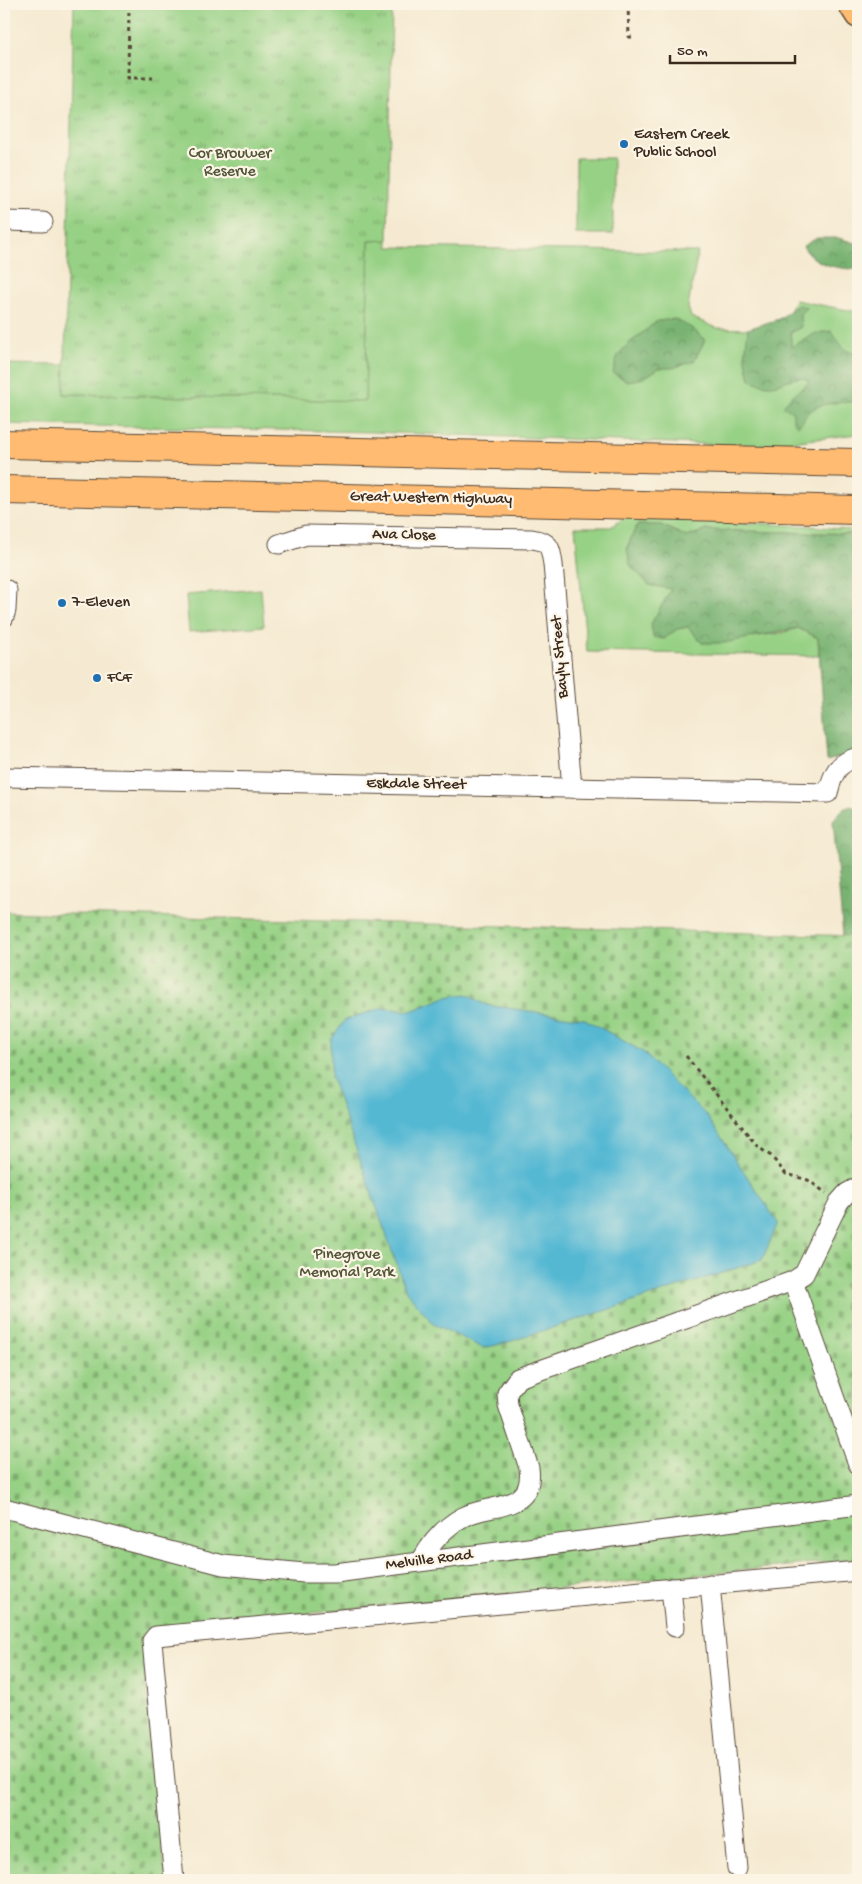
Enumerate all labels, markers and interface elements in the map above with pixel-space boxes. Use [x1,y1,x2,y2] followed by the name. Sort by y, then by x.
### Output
[670,32,794,64] scale bar
[677,43,708,61] text: 50 m
[633,126,730,163] place label: Eastern Creek Public School
[618,138,630,150] marker: Eastern Creek Public School
[189,145,273,182] park label: Cor Brouwer Reserve
[350,488,512,510] street label: Great Western Highway
[372,526,437,546] street label: Ava Close
[71,594,130,613] place label: 7-Eleven
[56,597,68,609] marker: 7-Eleven
[548,613,574,700] street label: Bayly Street
[106,669,133,688] place label: FCF
[91,672,103,684] marker: FCF
[366,775,467,795] street label: Eskdale Street
[300,1246,396,1283] park label: Pinegrove Memorial Park
[384,1546,475,1576] street label: Melville Road

